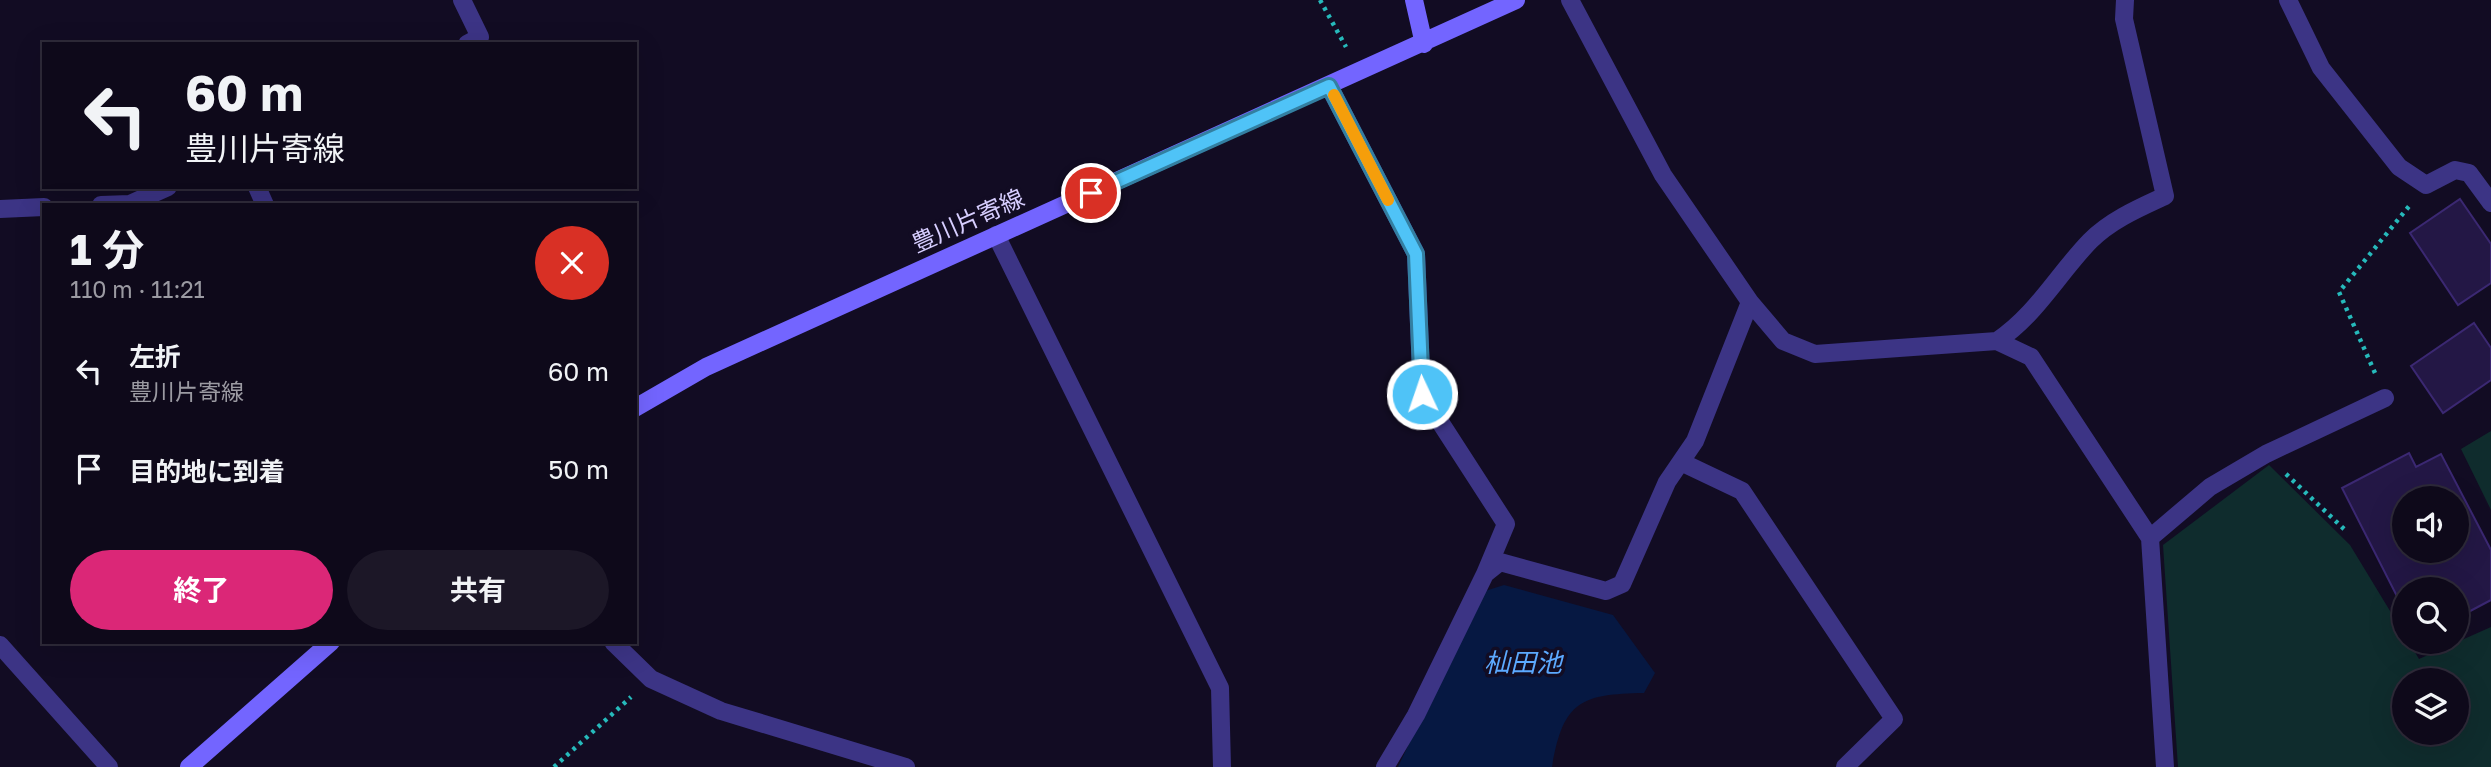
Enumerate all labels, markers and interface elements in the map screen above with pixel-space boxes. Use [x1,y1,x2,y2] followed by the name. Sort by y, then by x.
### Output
[185,63,303,122] text: 60 m
[70,70,161,161] icon: left
[185,129,345,167] text: 豊川片寄線
[1061,163,1121,223] pin
[1072,174,1110,212] icon: arrive
[907,182,1028,257] street label: 豊川片寄線
[70,224,144,274] text: 1 分
[535,226,609,300] button: close
[70,275,205,303] text: 110 m · 11:21
[129,341,181,372] text: 左折
[70,352,108,390] icon: left
[548,356,609,387] text: 60 m
[1385,357,1459,431] position arrow
[129,377,244,405] text: 豊川片寄線
[70,450,108,488] icon: arrive
[548,454,609,485] text: 50 m
[129,456,285,487] text: 目的地に到着
[2392,486,2469,745] map controls
[2392,486,2469,563] button: sound
[70,550,333,630] button: 終了
[347,550,609,630] button: 共有
[2392,577,2469,654] button: search
[1484,647,1565,678] water label: 杣田池
[2392,668,2469,745] button: layers

